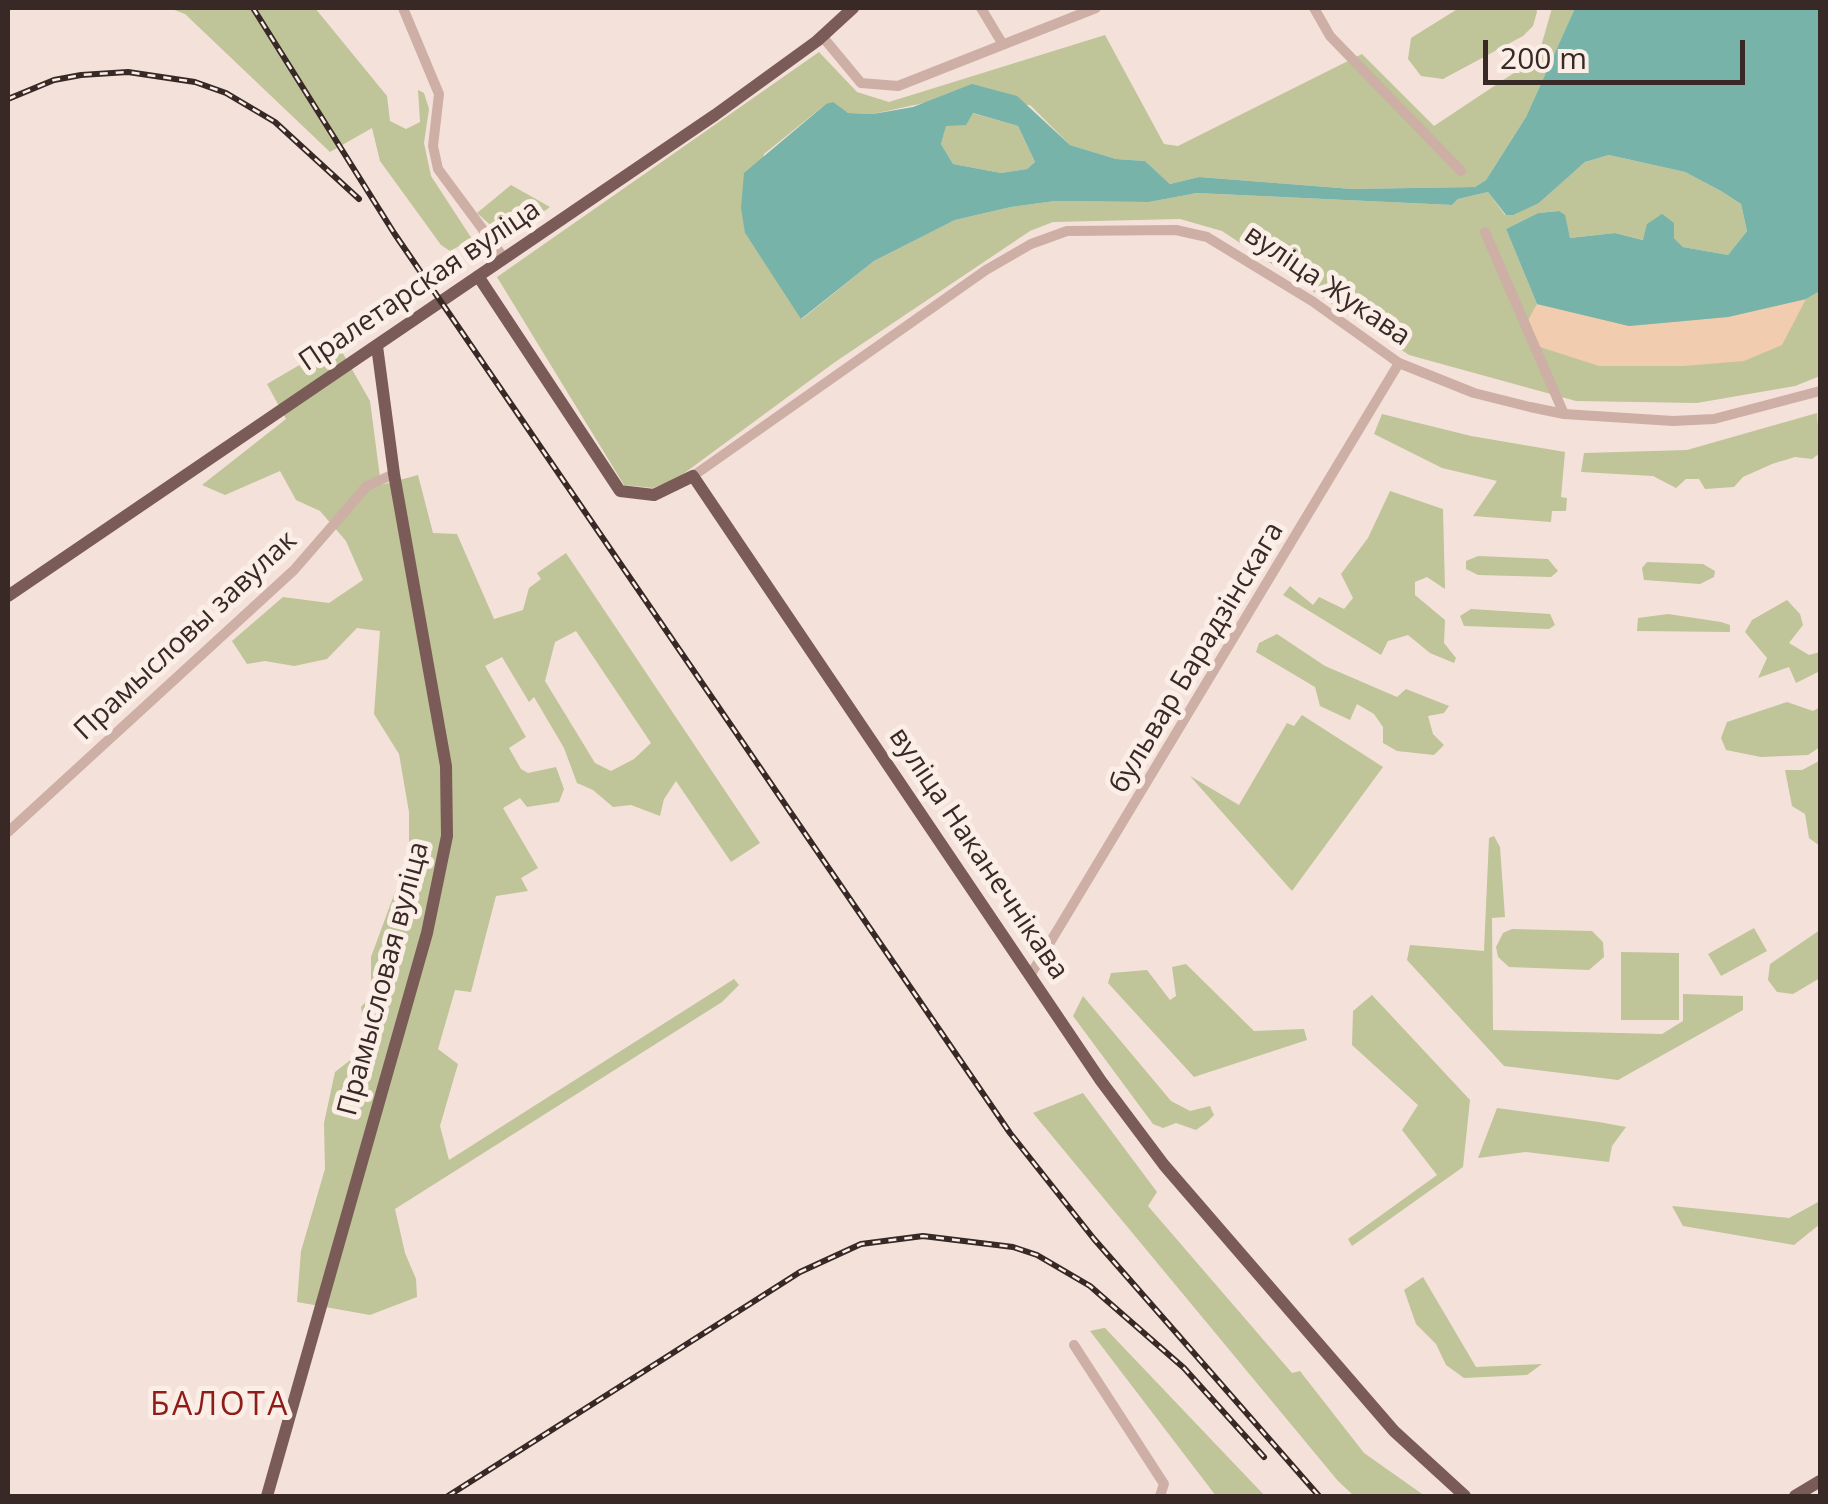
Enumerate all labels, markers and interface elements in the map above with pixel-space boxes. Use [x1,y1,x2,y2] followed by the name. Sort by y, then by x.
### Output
[1488,20,1750,82] scale bar
[1500,37,1587,78] text: 200 m
[293,193,547,379] street label: Пралетарская вуліца
[1238,218,1416,354] street label: вуліца Жукава
[1103,516,1291,800] street label: бульвар Барадзінскага
[68,524,304,748] street label: Прамысловы завулак
[881,722,1075,986] street label: вуліца Наканечнікава
[331,838,437,1120] street label: Прамысловая вуліца
[150,1387,290,1425] district label: БАЛОТА

